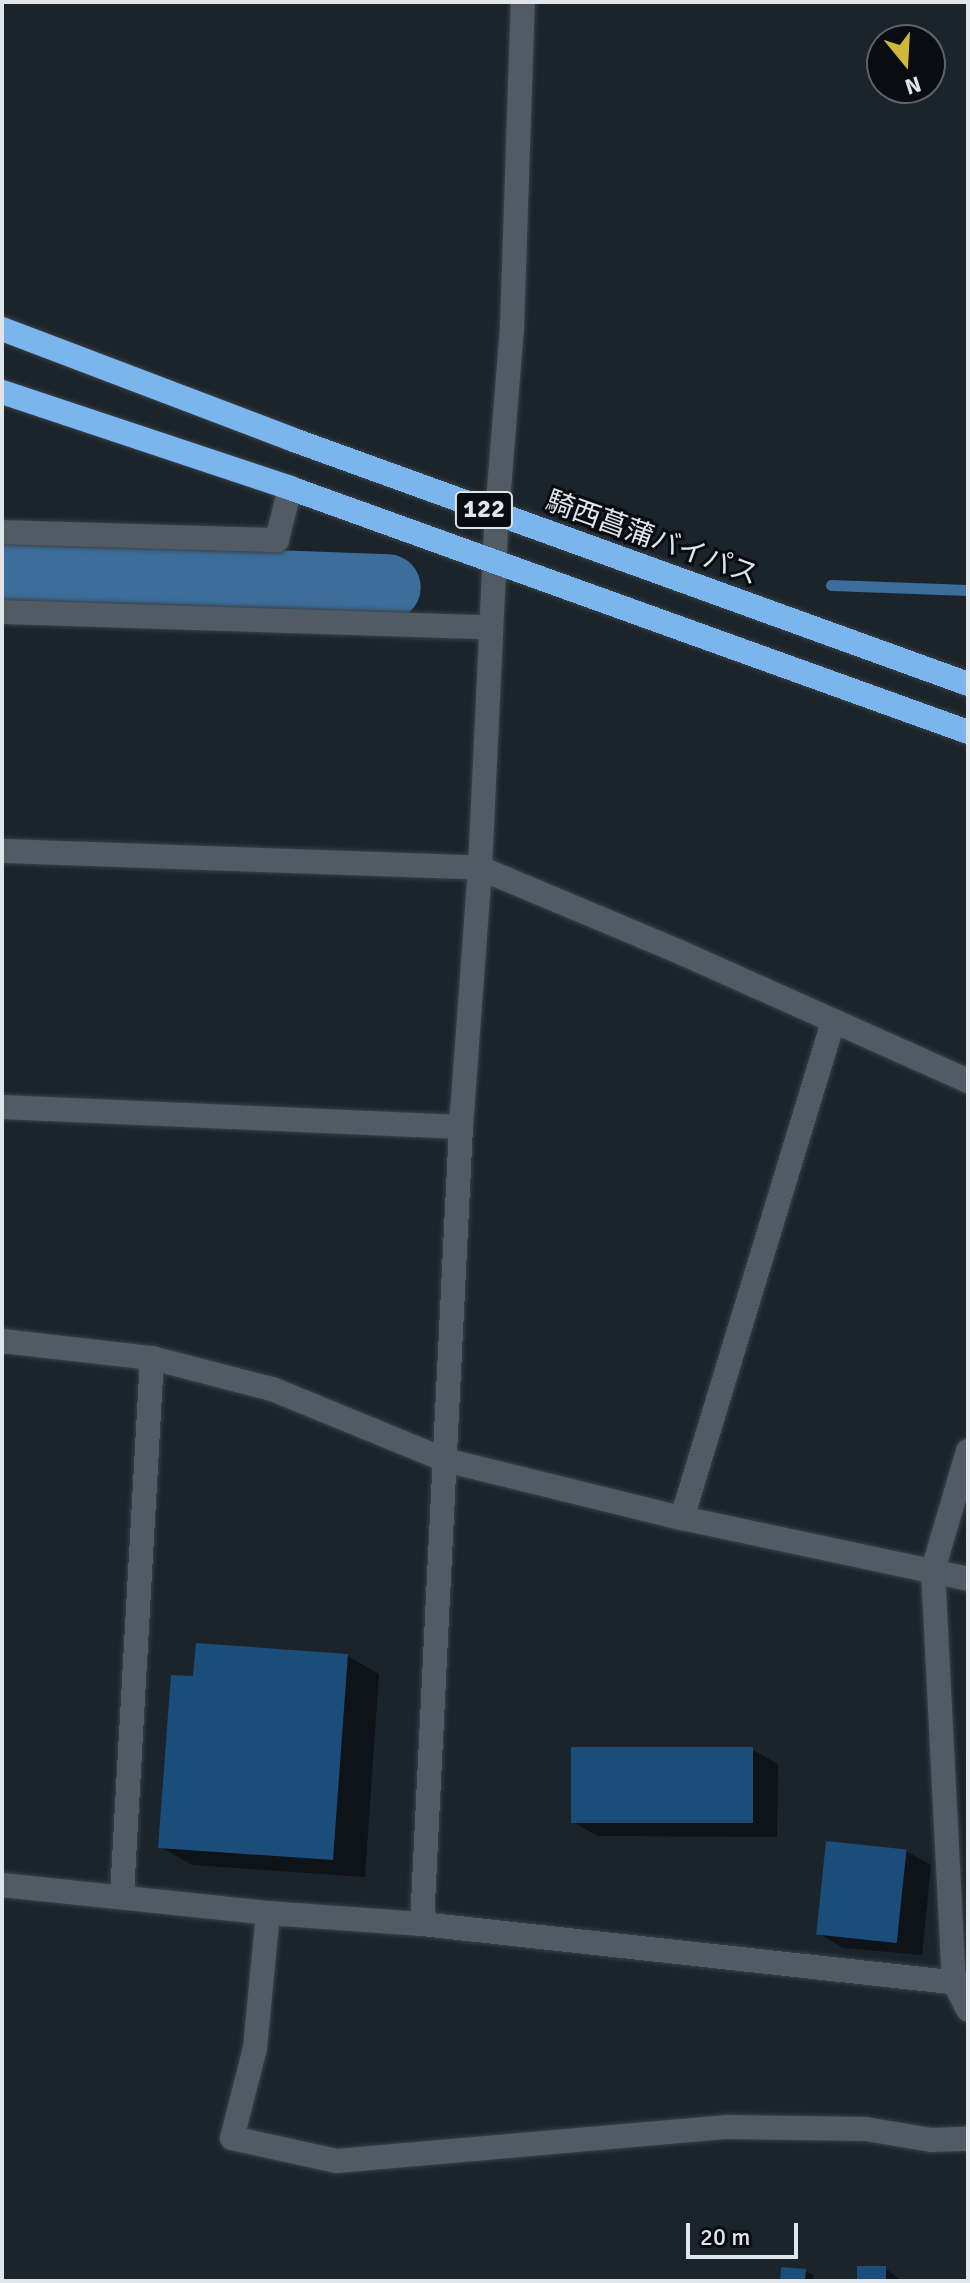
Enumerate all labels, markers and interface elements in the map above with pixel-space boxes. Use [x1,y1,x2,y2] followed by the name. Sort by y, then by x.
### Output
[866,24,946,104] north arrow
[901,70,924,101] text: N
[541,484,763,592] street label: 騎西菖蒲バイパス
[454,488,514,532] road number: 122
[690,2207,802,2257] scale bar
[700,2222,750,2252] text: 20 m

